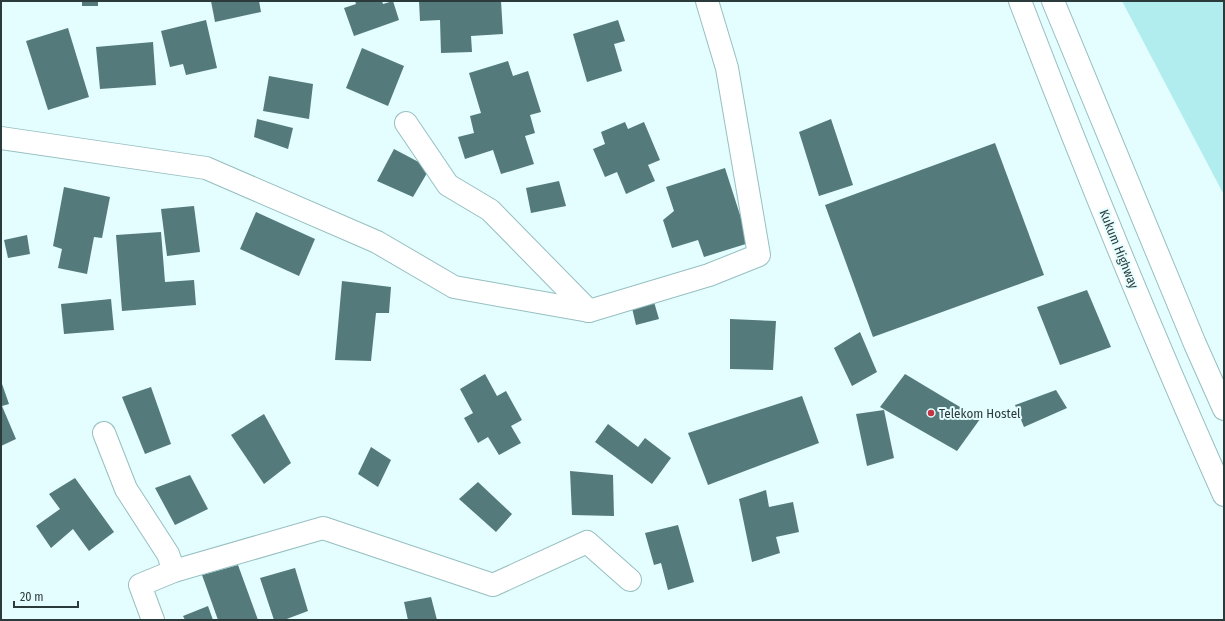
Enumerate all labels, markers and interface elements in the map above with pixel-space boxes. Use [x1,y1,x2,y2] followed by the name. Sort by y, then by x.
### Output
[1096,207,1142,291] street label: Kukum Highway
[939,406,1021,421] place label: Telekom Hostel
[926,408,936,418] marker: Telekom Hostel
[14,583,78,609] scale bar
[20,590,44,604] text: 20 m

